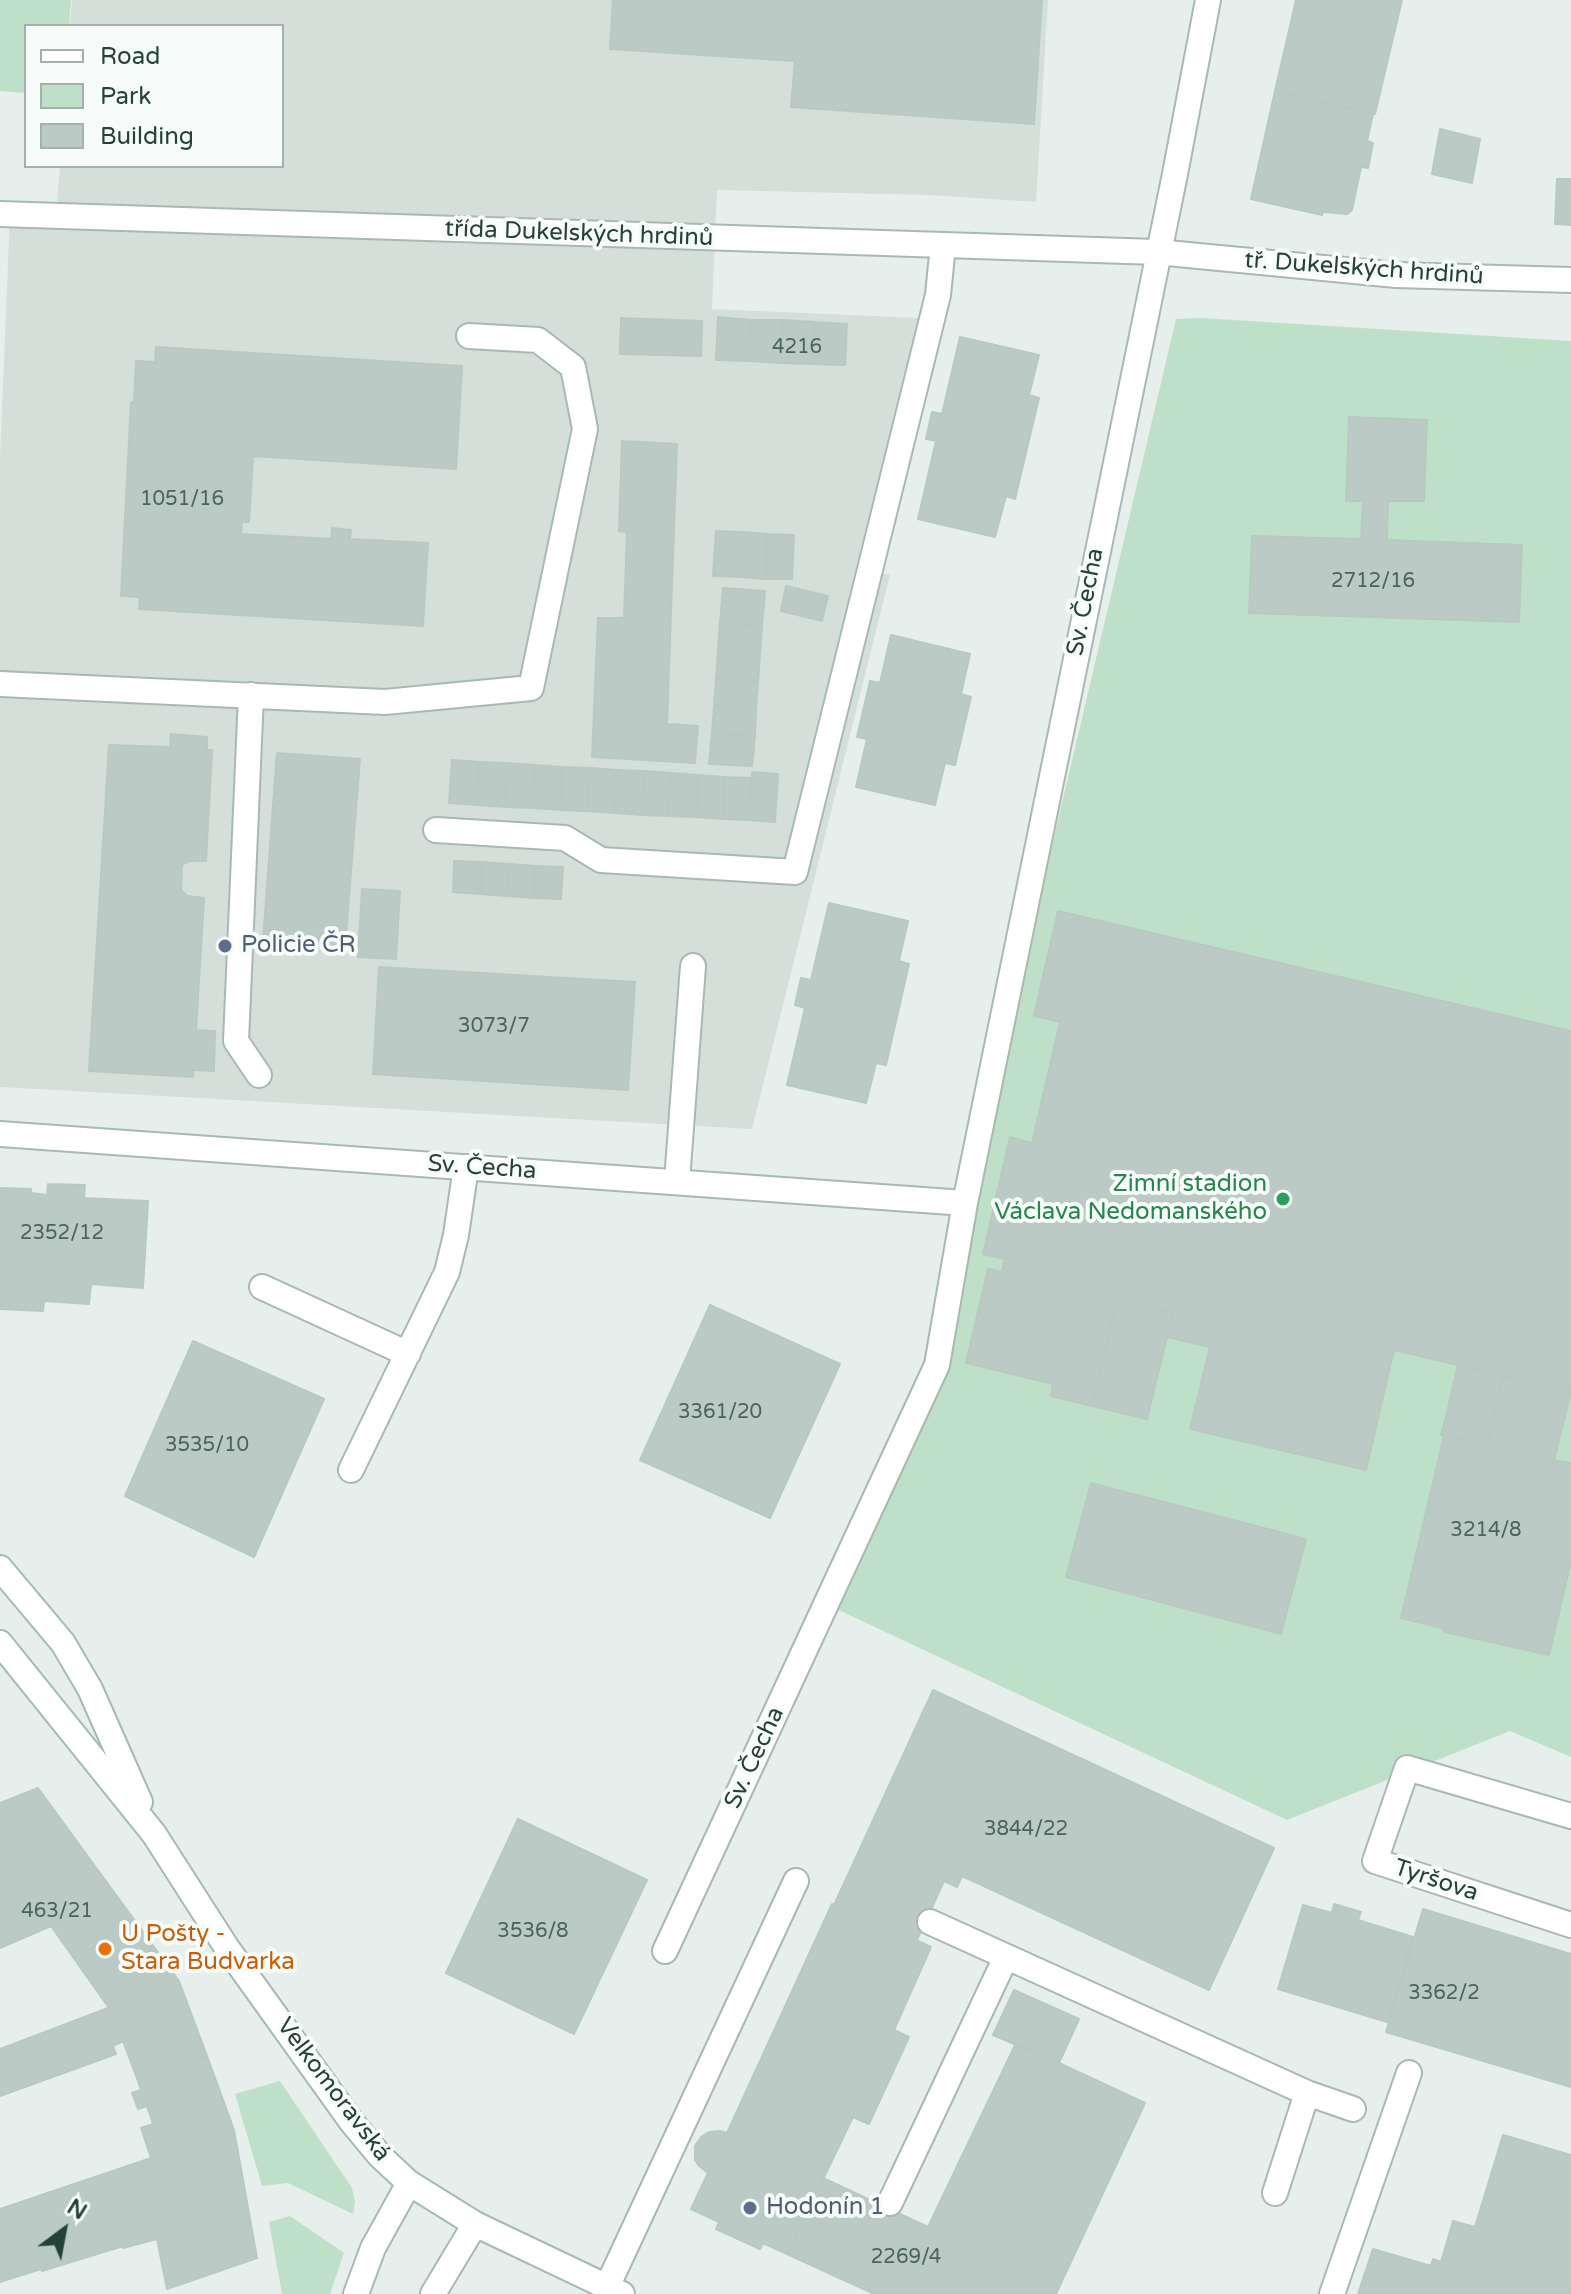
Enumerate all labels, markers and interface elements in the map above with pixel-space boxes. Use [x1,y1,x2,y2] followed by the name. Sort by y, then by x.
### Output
[24,24,284,168] legend
[100,42,160,71] text: Road
[100,82,151,111] text: Park
[100,122,194,151] text: Building
[444,215,714,253] street label: třída Dukelských hrdinů
[1243,246,1485,292] street label: tř. Dukelských hrdinů
[772,336,822,360] house number: 4216
[140,488,224,512] house number: 1051/16
[1061,546,1111,658] street label: Sv. Čecha
[1331,570,1415,594] house number: 2712/16
[241,932,356,960] place label: Policie ČR
[216,937,234,955] marker: Policie ČR
[458,1015,530,1039] house number: 3073/7
[427,1150,537,1186] street label: Sv. Čecha
[994,1171,1267,1227] place label: Zimní stadion Václava Nedomanského
[1274,1190,1292,1208] marker: Zimní stadion Václava Nedomanského
[20,1222,104,1246] house number: 2352/12
[678,1401,762,1425] house number: 3361/20
[165,1434,249,1458] house number: 3535/10
[1450,1519,1522,1543] house number: 3214/8
[719,1703,791,1813] street label: Sv. Čecha
[984,1818,1068,1842] house number: 3844/22
[1390,1854,1482,1908] street label: Tyršova
[21,1900,93,1924] house number: 463/21
[497,1920,569,1944] house number: 3536/8
[121,1921,295,1977] place label: U Pošty - Stara Budvarka
[96,1940,114,1958] marker: U Pošty - Stara Budvarka
[1408,1982,1480,2006] house number: 3362/2
[270,2013,396,2167] street label: Velkomoravská
[24,2190,104,2270] north arrow
[62,2194,91,2225] text: N
[766,2194,885,2222] place label: Hodonín 1
[741,2199,759,2217] marker: Hodonín 1
[871,2246,941,2270] house number: 2269/4

